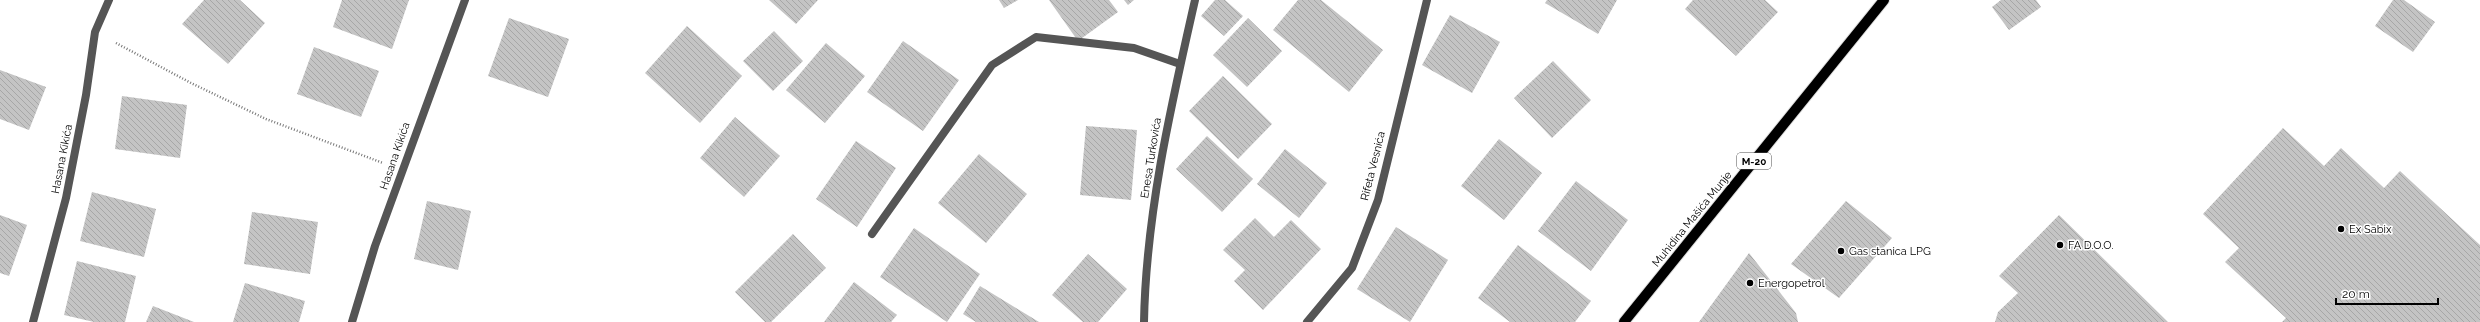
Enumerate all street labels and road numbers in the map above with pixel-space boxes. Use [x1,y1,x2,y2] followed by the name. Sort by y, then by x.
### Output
[1138,117,1164,199] street label: Enesa Turkovića
[377,121,413,191] street label: Hasana Kikića
[49,123,75,195] street label: Hasana Kikića
[1358,130,1388,202] street label: Rifeta Vesnića
[1737,153,1771,169] road number: M-20
[1649,168,1735,269] street label: Muhidina Mašića Munje

